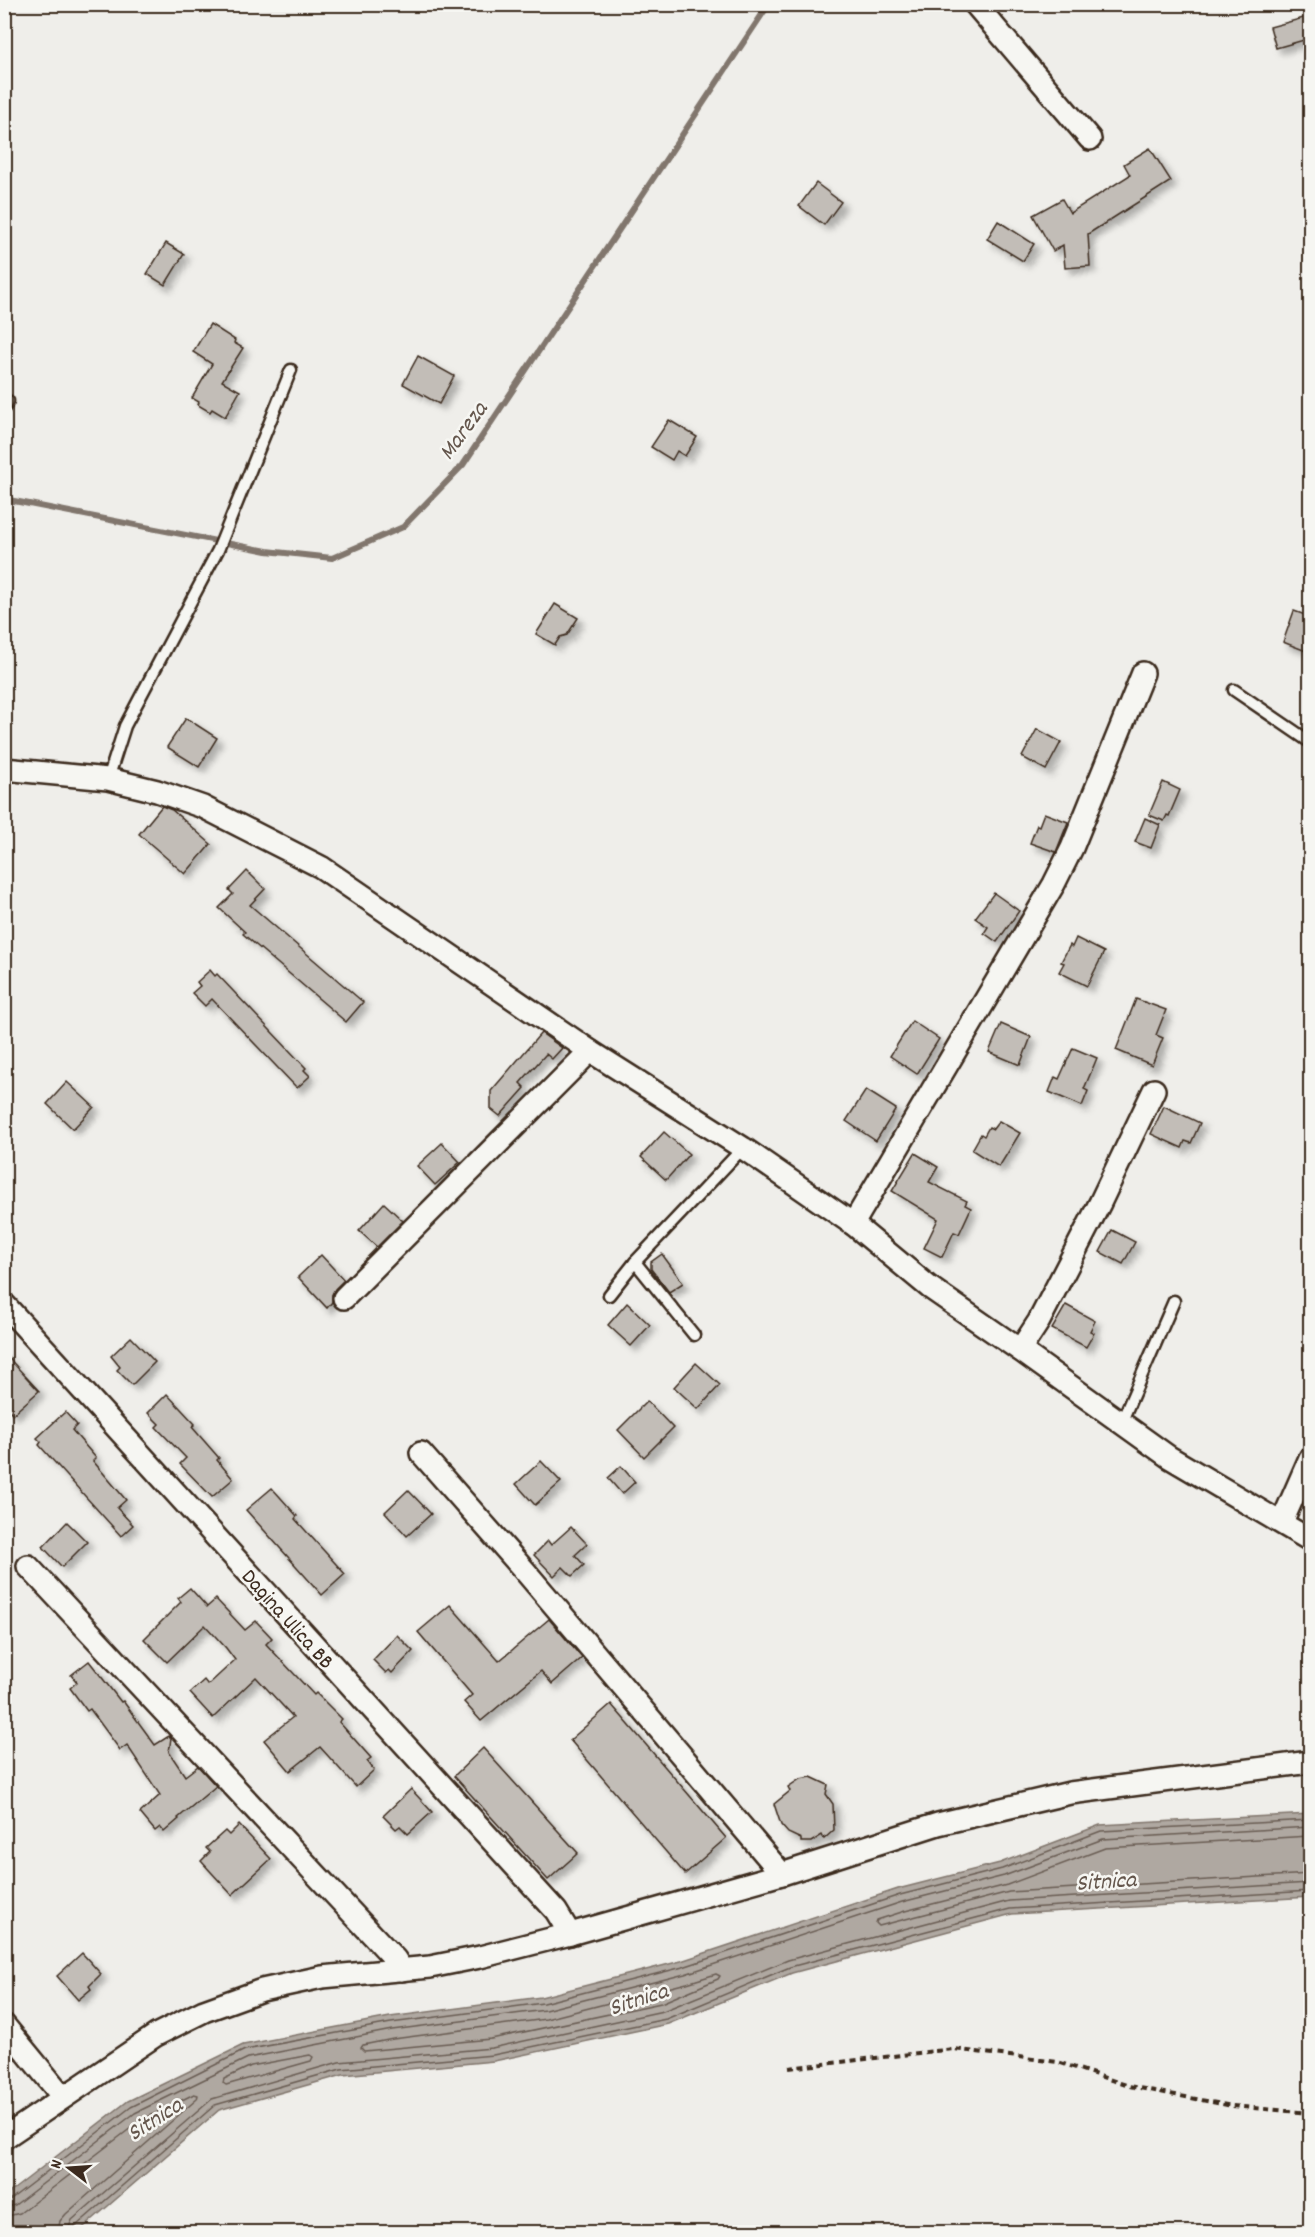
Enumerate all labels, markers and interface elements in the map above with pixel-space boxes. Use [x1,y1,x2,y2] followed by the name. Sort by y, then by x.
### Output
[432,394,498,468] water label: Mareza
[233,1563,340,1677] street label: Dagina Ulica BB
[1075,1864,1139,1902] water label: Sitnica
[605,1975,674,2026] water label: Sitnica
[121,2089,192,2151] water label: Sitnica
[39,2138,99,2198] north arrow
[45,2157,69,2171] text: N

